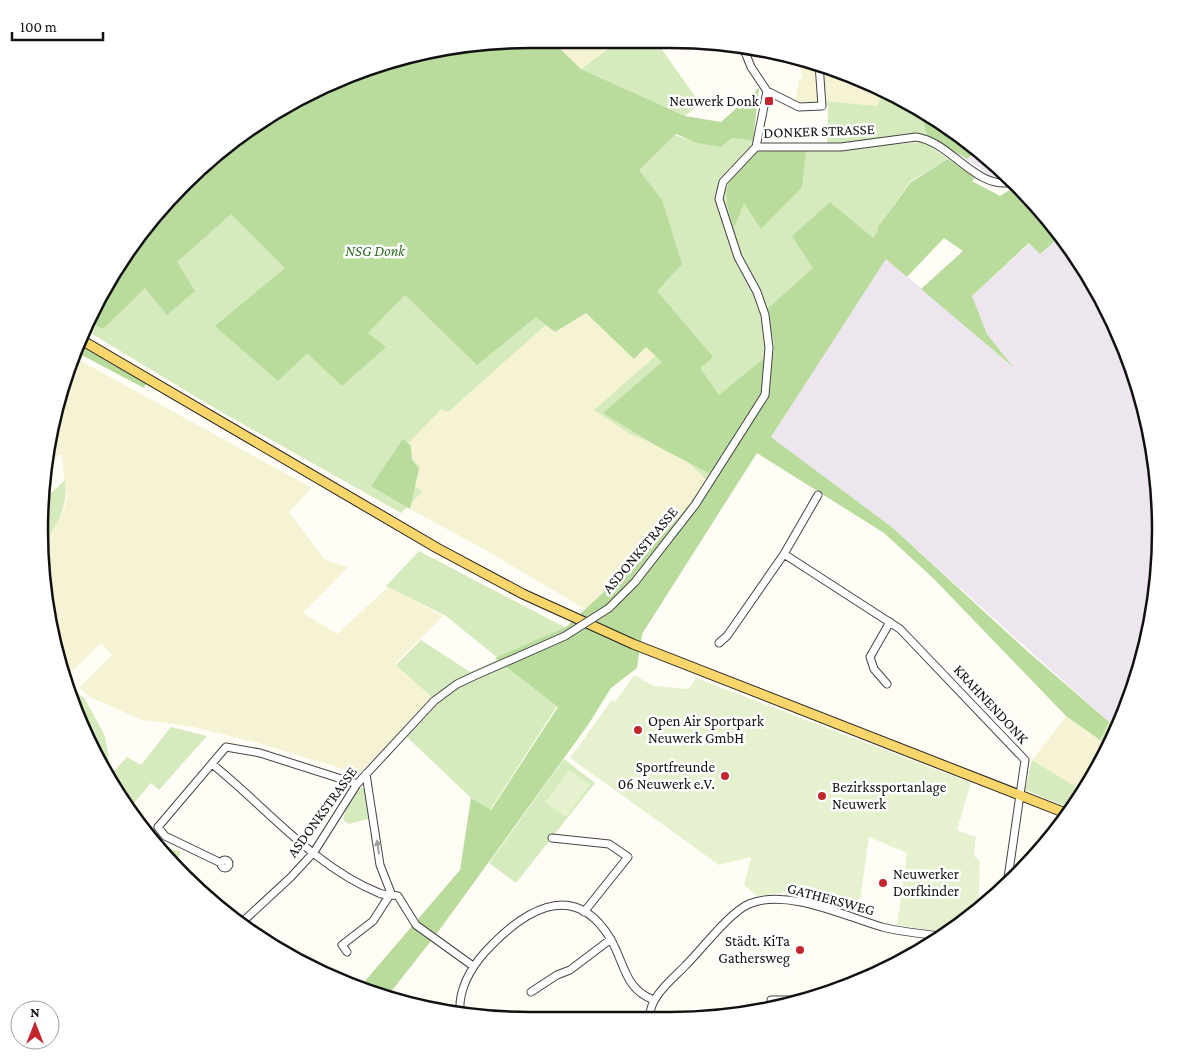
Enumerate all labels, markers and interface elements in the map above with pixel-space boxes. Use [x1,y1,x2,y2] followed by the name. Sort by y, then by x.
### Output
[12,10,104,42] scale bar
[20,19,57,35] text: 100 m
[669,93,760,109] place label: Neuwerk Donk
[763,95,775,107] marker: Neuwerk Donk
[763,121,875,141] street label: DONKER STRASSE
[345,243,406,259] park label: NSG Donk
[599,504,681,596] street label: ASDONKSTRASSE
[951,662,1032,747] street label: KRAHNENDONK
[648,713,765,746] place label: Open Air Sportpark Neuwerk GmbH
[632,724,644,736] marker: Open Air Sportpark Neuwerk GmbH
[618,759,715,792] place label: Sportfreunde 06 Neuwerk e.V.
[284,764,360,860] street label: ASDONKSTRASSE
[719,770,731,782] marker: Sportfreunde 06 Neuwerk e.V.
[832,779,947,812] place label: Bezirkssportanlage Neuwerk
[816,790,828,802] marker: Bezirkssportanlage Neuwerk
[374,839,382,855] one-way arrow
[893,866,960,899] place label: Neuwerker Dorfkinder
[877,877,889,889] marker: Neuwerker Dorfkinder
[785,880,877,918] street label: GATHERSWEG
[718,933,790,967] place label: Städt. KiTa Gathersweg
[794,944,806,956] marker: Städt. KiTa Gathersweg
[10,1000,60,1050] north arrow
[30,1004,40,1020] text: N

